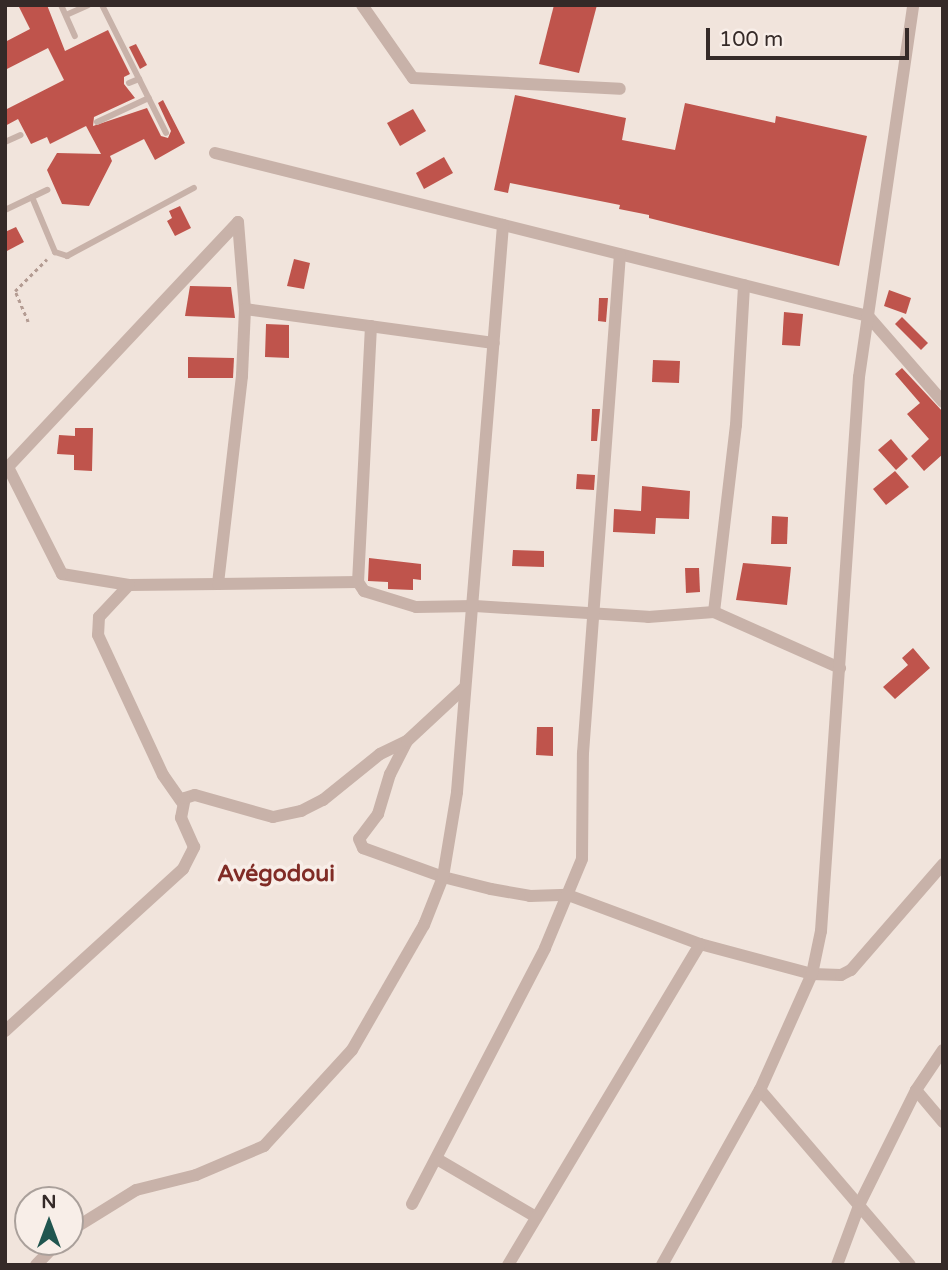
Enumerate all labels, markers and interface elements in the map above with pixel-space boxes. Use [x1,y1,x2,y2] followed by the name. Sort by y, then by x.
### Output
[710,14,913,58] scale bar
[719,27,783,52] text: 100 m
[217,860,335,888] district label: Avégodoui
[14,1186,84,1256] north arrow
[41,1191,57,1213] text: N

